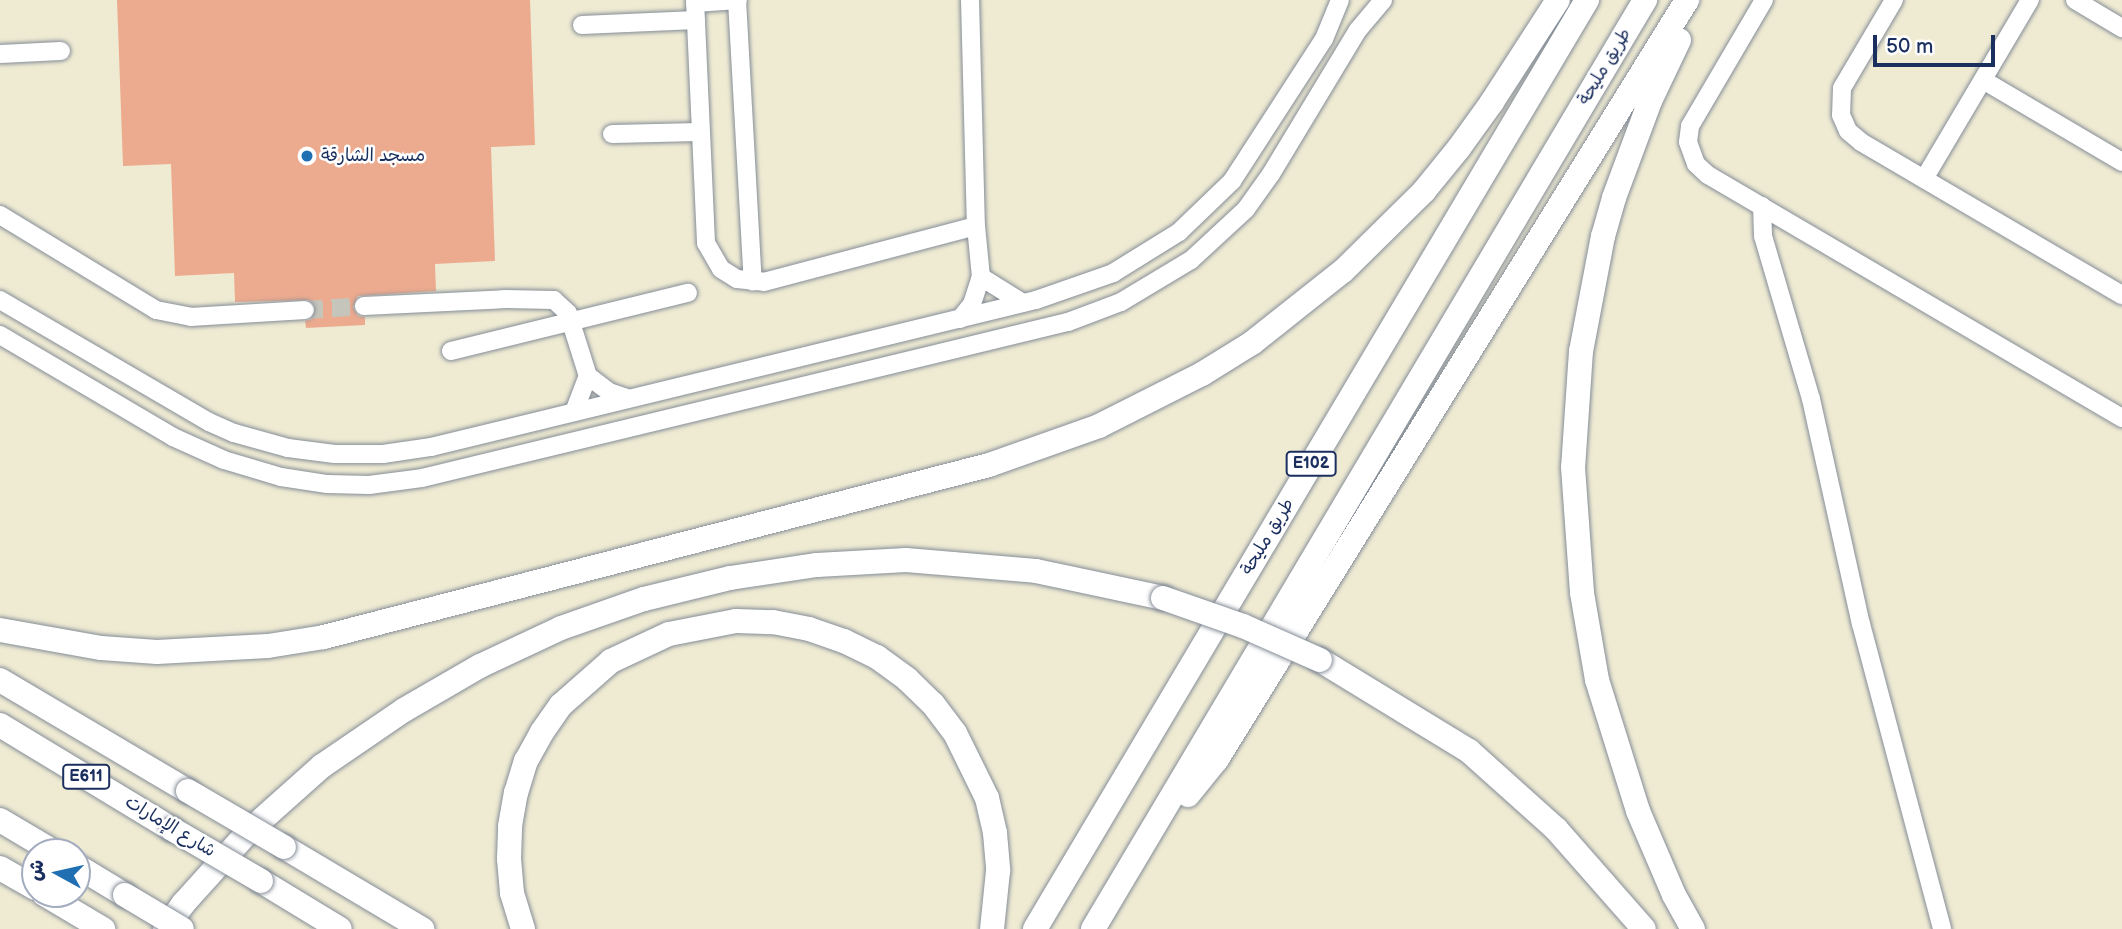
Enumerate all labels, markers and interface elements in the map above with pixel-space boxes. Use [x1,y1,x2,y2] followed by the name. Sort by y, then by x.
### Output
[1877,21,2000,65] scale bar
[1574,25,1636,109] street label: طريق مليحة
[1886,34,1933,59] text: 50 m
[321,145,425,167] place label: مسجد الشارقة
[299,148,315,164] marker: مسجد الشارقة
[1285,452,1337,477] road number: E102
[1237,495,1299,579] street label: طريق مليحة
[62,764,110,790] road number: E611
[121,792,219,862] street label: شارع الإمارات
[21,838,91,908] north arrow
[24,858,50,882] text: ش

